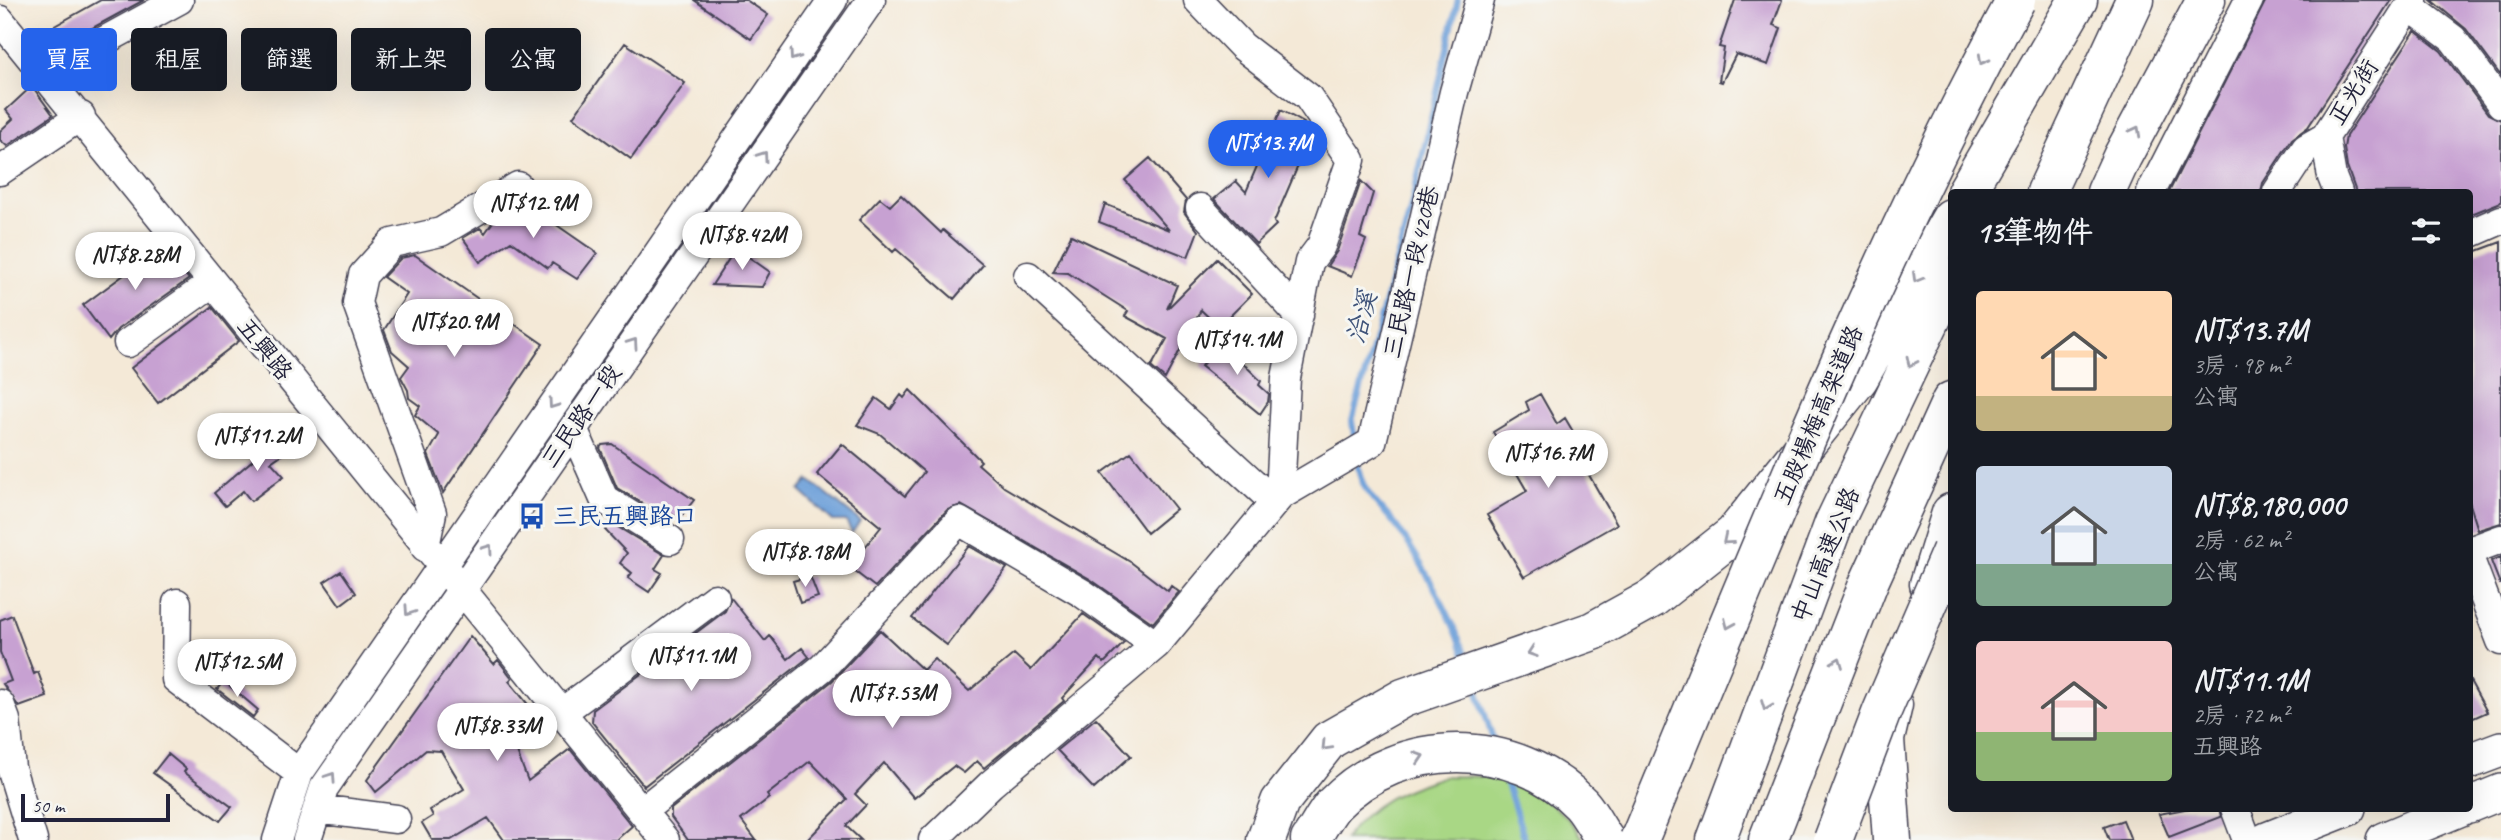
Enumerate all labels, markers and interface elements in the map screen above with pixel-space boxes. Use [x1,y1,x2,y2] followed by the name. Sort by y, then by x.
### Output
[21,28,117,91] chip: 買屋
[131,28,227,91] chip: 租屋
[241,28,337,91] chip: 篩選
[351,28,471,91] chip: 新上架
[485,28,581,91] chip: 公寓
[790,48,802,61] one-way arrow
[1978,53,1992,65] one-way arrow
[2321,54,2385,130] street label: 正光街
[1196,120,1340,180] pin: NT$13.7M
[2128,126,2141,138] one-way arrow
[1224,128,1312,157] text: NT$13.7M
[755,151,767,164] one-way arrow
[461,180,605,240] pin: NT$12.9M
[1377,183,1445,361] street label: 三民路一段420巷
[489,188,577,217] text: NT$12.9M
[670,212,814,272] pin: NT$8.42M
[2407,212,2445,250] icon: filters
[1976,213,2093,251] text: 13筆物件
[698,220,786,249] text: NT$8.42M
[63,232,207,292] pin: NT$8.28M
[91,240,179,269] text: NT$8.28M
[1912,270,1925,283] one-way arrow
[1339,286,1385,347] water label: 洽溪
[382,300,526,359] pin: NT$20.9M
[410,307,498,336] text: NT$20.9M
[2193,311,2307,349] text: NT$13.7M
[231,312,299,386] street label: 五興路
[1165,318,1309,377] pin: NT$14.1M
[2032,319,2116,403] icon: home
[1767,321,1869,509] street label: 五股楊梅高架道路
[1193,325,1281,354] text: NT$14.1M
[625,337,638,350] one-way arrow
[2193,351,2288,380] text: 3房 · 98 m²
[1906,355,1920,367] one-way arrow
[534,358,628,474] street label: 三民路一段
[2193,382,2239,411] text: 公寓
[549,396,561,409] one-way arrow
[185,414,329,473] pin: NT$11.2M
[213,421,301,450] text: NT$11.2M
[1476,430,1620,490] pin: NT$16.7M
[1504,438,1592,467] text: NT$16.7M
[1784,483,1866,627] street label: 中山高速公路
[2193,486,2345,524] text: NT$8,180,000
[2032,494,2116,578] icon: home
[517,501,547,531] bus stop icon: 三民五興路口
[553,501,697,531] place label: 三民五興路口
[2193,526,2288,555] text: 2房 · 62 m²
[733,530,877,589] pin: NT$8.18M
[1722,532,1735,544] one-way arrow
[761,537,849,566] text: NT$8.18M
[480,544,492,557] one-way arrow
[2193,557,2239,586] text: 公寓
[405,603,417,616] one-way arrow
[1723,617,1737,630] one-way arrow
[619,634,763,693] pin: NT$11.1M
[165,640,309,699] pin: NT$12.5M
[647,641,735,670] text: NT$11.1M
[1526,644,1538,658] one-way arrow
[193,647,281,676] text: NT$12.5M
[1829,657,1843,669] one-way arrow
[2193,661,2307,699] text: NT$11.1M
[2032,669,2116,753] icon: home
[820,670,964,730] pin: NT$7.53M
[848,678,936,707] text: NT$7.53M
[1760,700,1774,712] one-way arrow
[2193,701,2288,730] text: 2房 · 72 m²
[425,704,569,763] pin: NT$8.33M
[453,711,541,740] text: NT$8.33M
[2193,732,2262,761] text: 五興路
[1322,737,1334,750] one-way arrow
[1413,751,1425,765] one-way arrow
[323,772,335,785] one-way arrow
[21,791,170,823] scale bar
[32,794,64,818] text: 50 m

